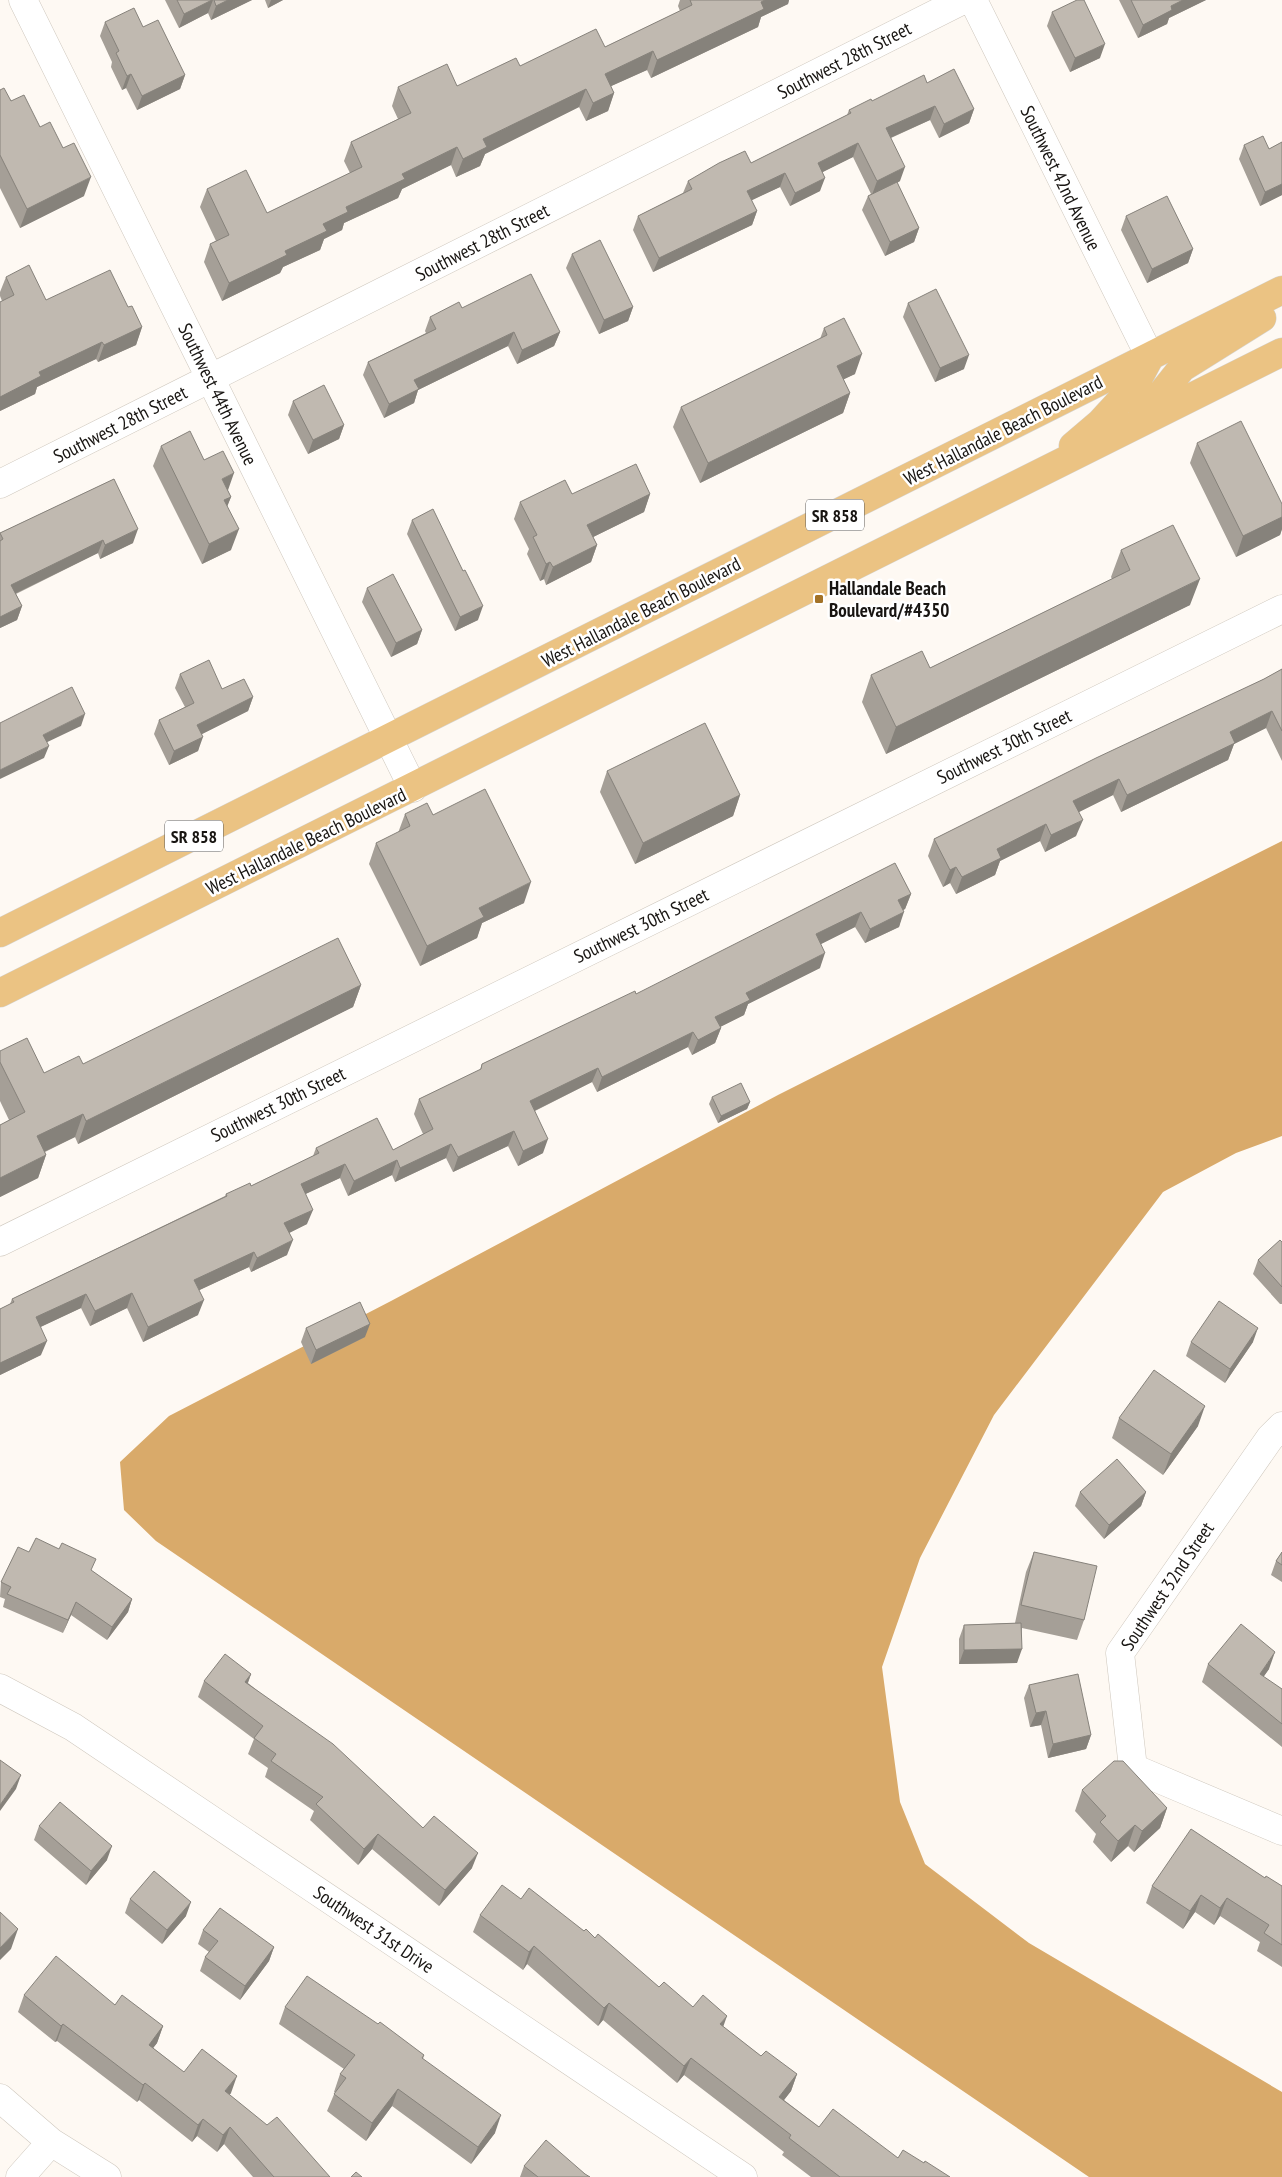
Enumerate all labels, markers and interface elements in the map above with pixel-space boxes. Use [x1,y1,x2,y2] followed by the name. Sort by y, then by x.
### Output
[773,16,916,104] street label: Southwest 28th Street
[1016,102,1106,254] street label: Southwest 42nd Avenue
[411,198,554,286] street label: Southwest 28th Street
[173,319,263,469] street label: Southwest 44th Avenue
[900,369,1106,491] street label: West Hallandale Beach Boulevard
[49,380,192,468] street label: Southwest 28th Street
[806,500,864,530] road number: SR 858
[538,551,744,673] street label: West Hallandale Beach Boulevard
[829,576,949,622] place label: Hallandale Beach Boulevard/#4350
[813,593,825,605] marker: Hallandale Beach Boulevard/#4350
[933,703,1076,789] street label: Southwest 30th Street
[202,782,410,900] street label: West Hallandale Beach Boulevard
[165,820,223,851] road number: SR 858
[570,882,713,968] street label: Southwest 30th Street
[207,1061,350,1147] street label: Southwest 30th Street
[1115,1517,1219,1655] street label: Southwest 32nd Street
[309,1880,439,1978] street label: Southwest 31st Drive

